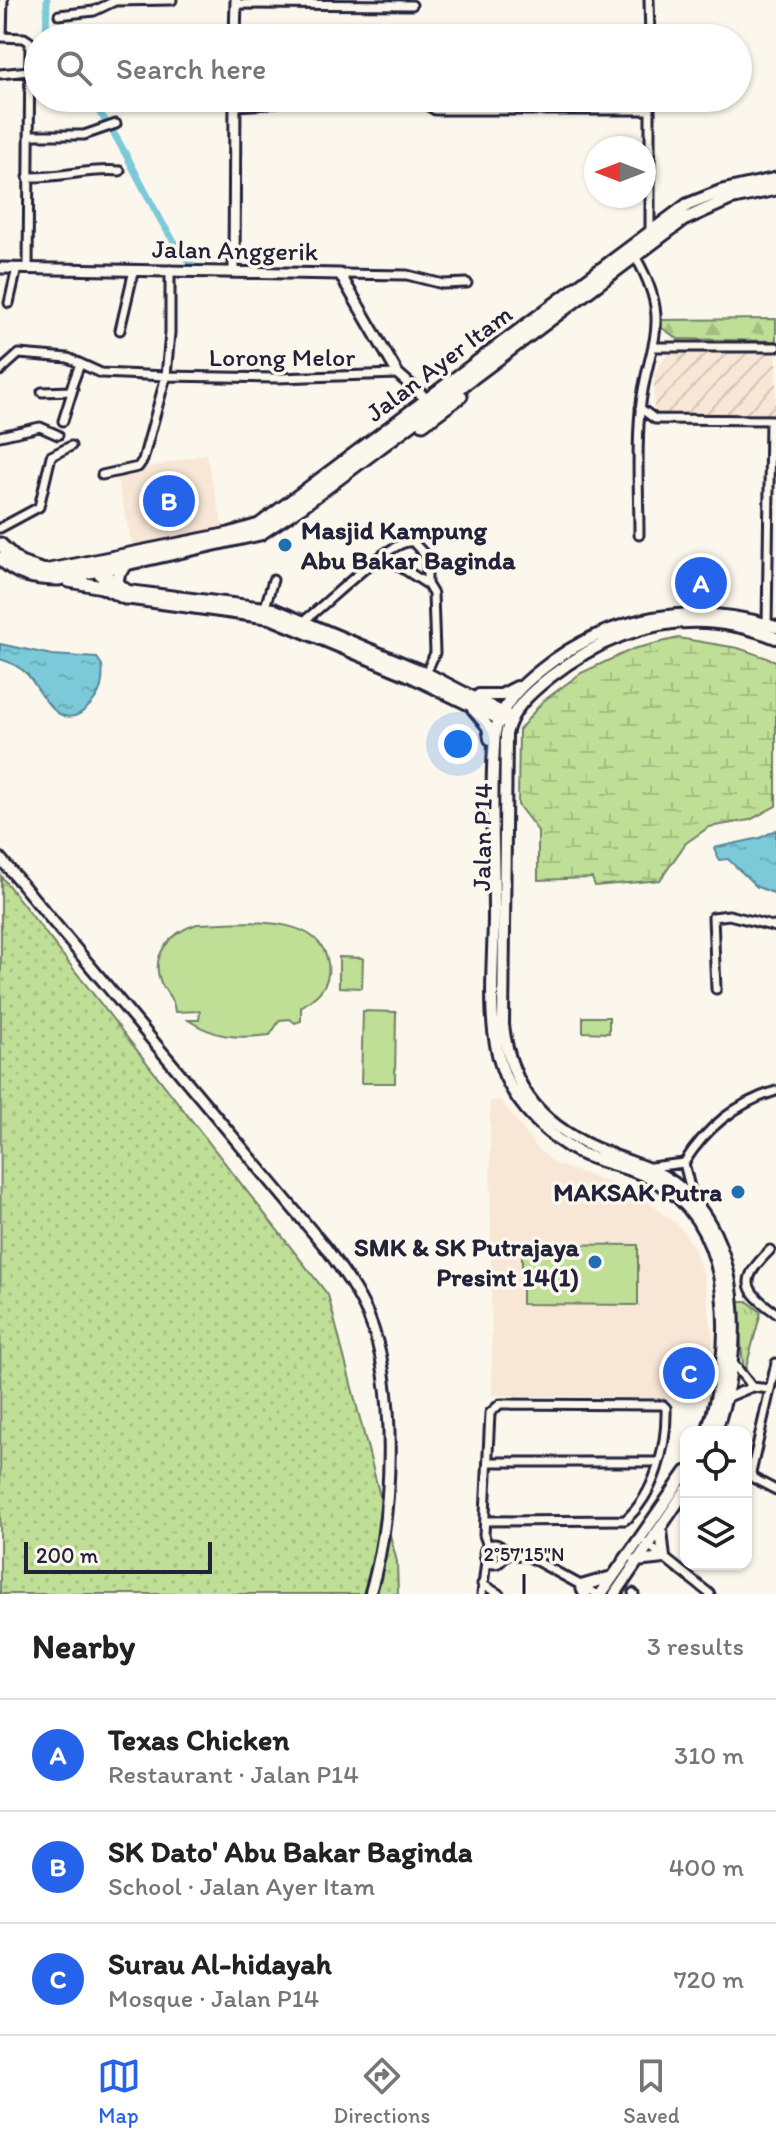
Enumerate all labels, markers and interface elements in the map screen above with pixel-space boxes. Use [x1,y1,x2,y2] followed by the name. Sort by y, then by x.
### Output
[24,24,752,112] search box
[52,46,96,90] icon: search
[116,50,266,87] text: Search here
[584,136,656,208] north arrow
[152,233,319,267] street label: Jalan Anggerik
[359,297,519,428] street label: Jalan Ayer Itam
[209,341,355,373] street label: Lorong Melor
[143,471,195,531] pin: B
[300,514,516,576] place label: Masjid Kampung Abu Bakar Baginda
[276,536,294,554] marker: Masjid Kampung Abu Bakar Baginda
[675,553,727,613] pin: A
[438,724,478,764] your location
[465,782,499,891] street label: Jalan P14
[553,1176,722,1208] place label: MAKSAK Putra
[729,1183,747,1201] marker: MAKSAK Putra
[354,1231,579,1293] place label: SMK & SK Putrajaya Presint 14(1)
[586,1253,604,1271] marker: SMK & SK Putrajaya Presint 14(1)
[663,1343,715,1403] pin: C
[680,1426,752,1570] map controls
[680,1426,752,1498] button: locate
[680,1498,752,1570] button: layers
[24,1538,212,1574] scale bar
[36,1542,98,1569] text: 200 m
[483,1542,565,1566] text: 2°57'15"N
[32,1626,135,1667] text: Nearby
[647,1630,744,1662] text: 3 results
[108,1721,289,1758] text: Texas Chicken
[50,1739,66,1771] text: A
[674,1739,744,1771] text: 310 m
[108,1758,359,1790] text: Restaurant · Jalan P14
[108,1833,473,1870] text: SK Dato' Abu Bakar Baginda
[50,1851,66,1883] text: B
[669,1851,744,1883] text: 400 m
[108,1870,375,1902] text: School · Jalan Ayer Itam
[108,1945,332,1982] text: Surau Al-hidayah
[50,1963,66,1995] text: C
[674,1963,744,1995] text: 720 m
[108,1982,319,2014] text: Mosque · Jalan P14
[97,2054,141,2129] tab: Map
[334,2054,430,2129] tab: Directions
[623,2054,679,2129] tab: Saved

